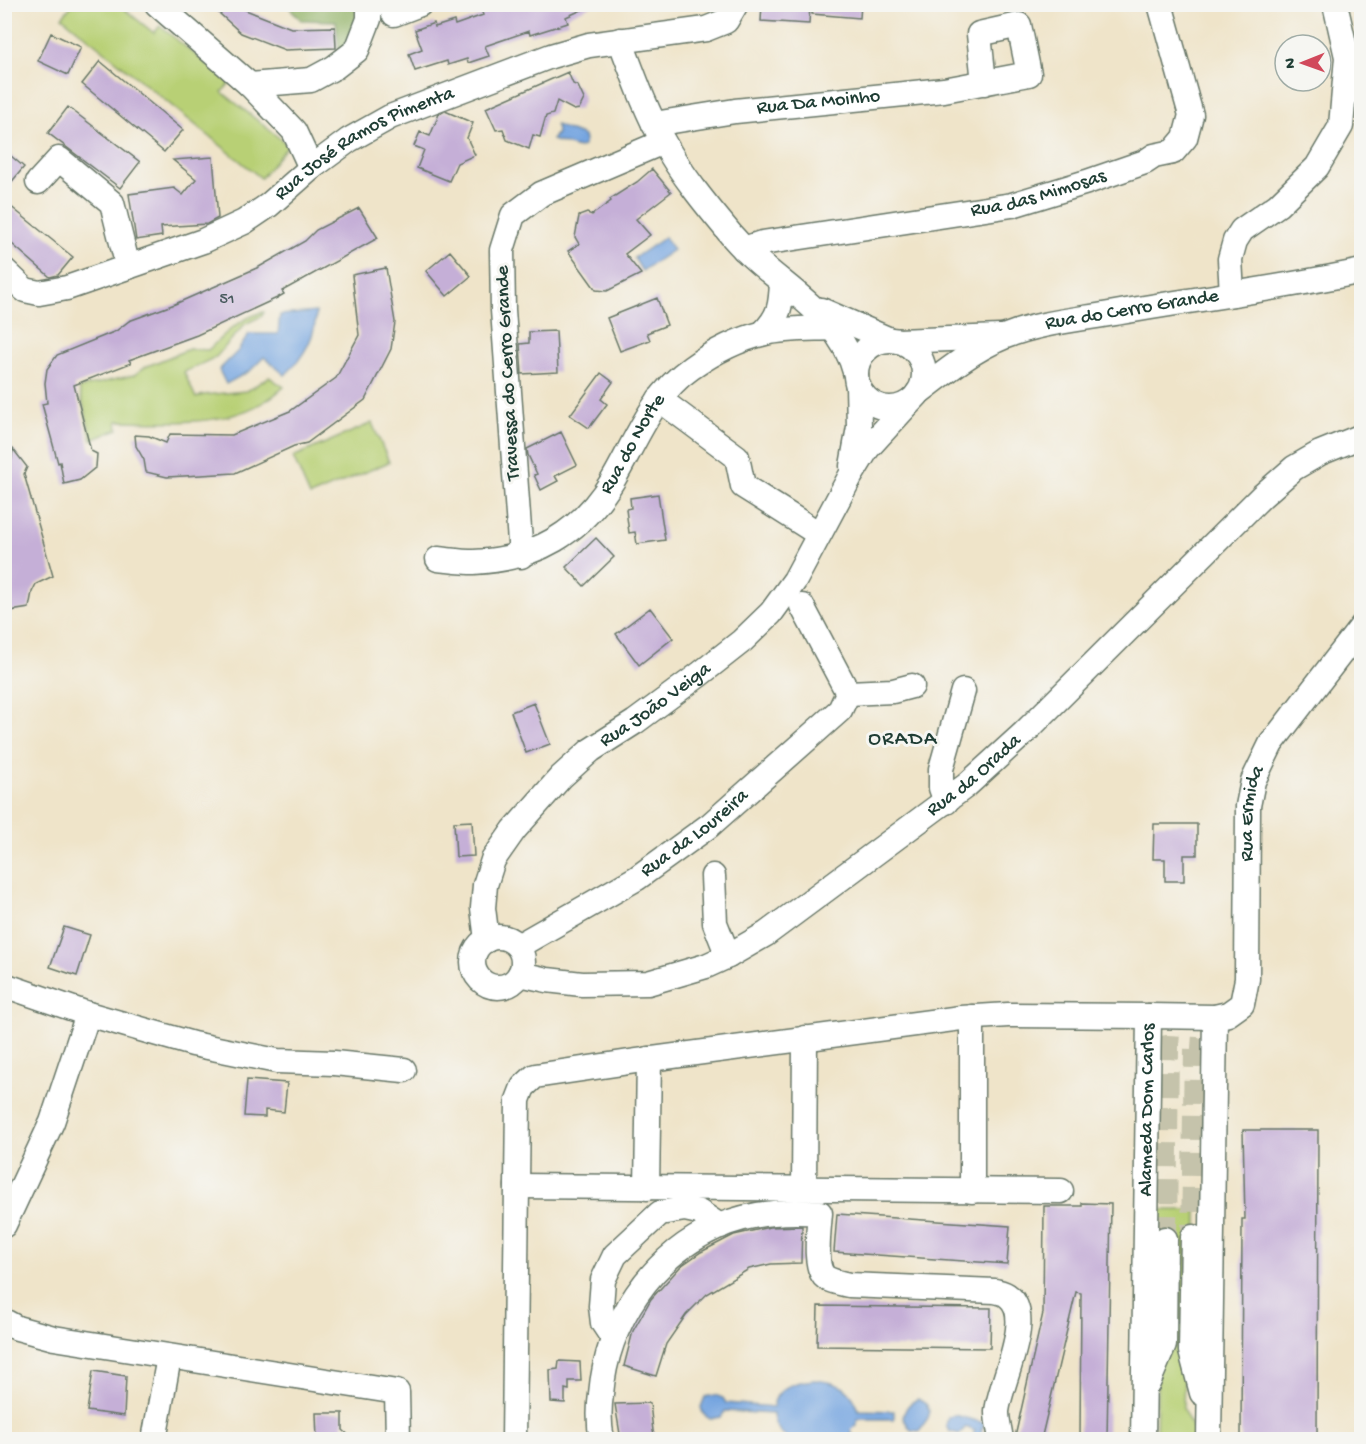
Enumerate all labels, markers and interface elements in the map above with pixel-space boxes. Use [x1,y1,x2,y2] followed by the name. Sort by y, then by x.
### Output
[1273,33,1333,93] north arrow
[1282,57,1301,69] text: N
[270,82,458,206] street label: Rua José Ramos Pimenta
[756,85,881,120] street label: Rua Da Moinho
[969,165,1110,223] street label: Rua das Mimosas
[492,264,526,482] street label: Travessa do Cerro Grande
[1043,285,1221,336] street label: Rua do Cerro Grande
[220,291,234,310] house number: 51
[595,389,671,499] street label: Rua do Norte
[596,657,717,753] street label: Rua João Veiga
[868,728,938,753] district label: ORADA
[923,729,1027,822] street label: Rua da Orada
[1236,761,1271,861] street label: Rua Ermida
[637,784,754,883] street label: Rua da Loureira
[1135,1023,1160,1197] street label: Alameda Dom Carlos

